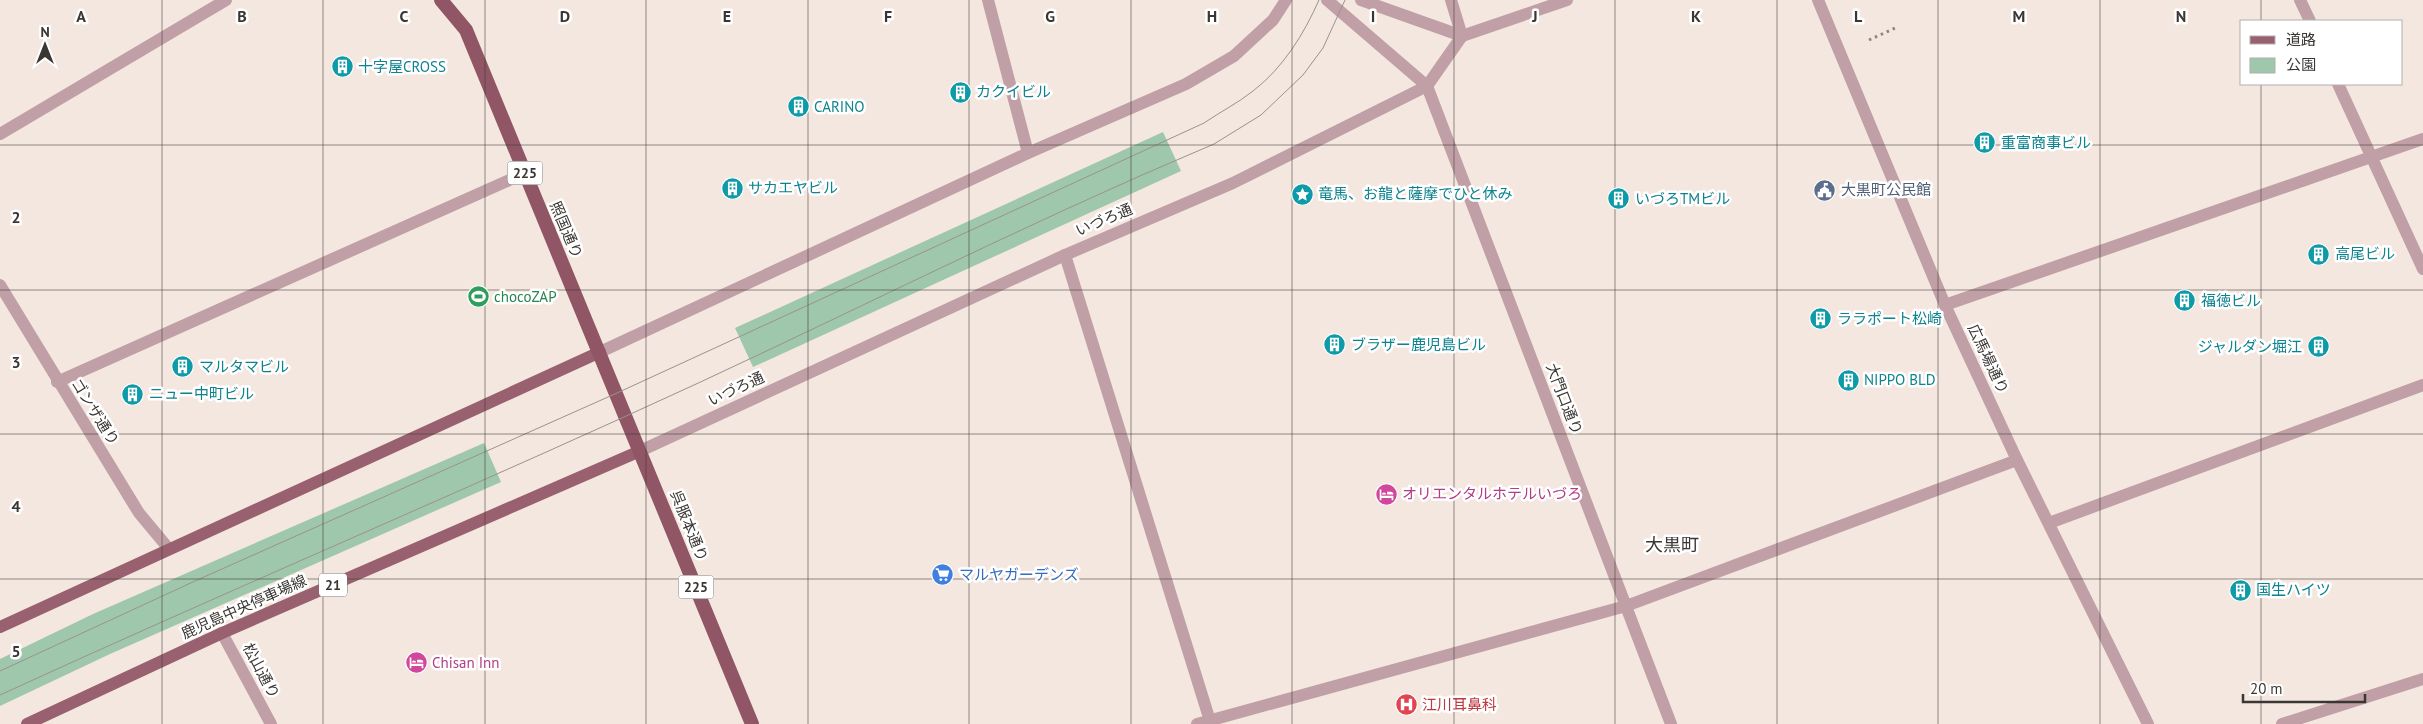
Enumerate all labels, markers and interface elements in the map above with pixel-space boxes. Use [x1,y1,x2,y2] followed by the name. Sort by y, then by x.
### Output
[76,6,86,26] text: A
[237,6,247,26] text: B
[400,6,409,26] text: C
[560,6,570,26] text: D
[723,6,731,26] text: E
[884,6,892,26] text: F
[1045,6,1055,26] text: G
[1207,6,1217,26] text: H
[1371,6,1375,26] text: I
[1531,6,1538,26] text: J
[1691,6,1701,26] text: K
[1854,6,1863,26] text: L
[2013,6,2025,26] text: M
[2176,6,2186,26] text: N
[20,20,70,70] north arrow
[2240,20,2403,85] legend
[40,23,50,41] text: N
[2286,30,2316,49] text: 道路
[330,55,354,79] building icon: 十字屋CROSS
[2286,55,2316,74] text: 公園
[358,57,446,76] place label: 十字屋CROSS
[948,80,972,104] building icon: カクイビル
[976,82,1051,101] place label: カクイビル
[786,95,810,119] building icon: CARINO
[814,97,865,116] place label: CARINO
[1973,131,1997,155] building icon: 重富商事ビル
[2001,133,2091,152] place label: 重富商事ビル
[508,162,542,184] road number: 225
[720,176,744,200] building icon: サカエヤビル
[748,178,838,197] place label: サカエヤビル
[1813,178,1837,202] public building icon: 大黒町公民館
[1841,180,1931,199] place label: 大黒町公民館
[1290,182,1314,206] place icon: 竜馬、お龍と薩摩でひと休み
[1318,184,1513,203] place label: 竜馬、お龍と薩摩でひと休み
[1607,187,1631,211] building icon: いづろTMビル
[1635,189,1730,208] place label: いづろTMビル
[546,198,587,261] street label: 照国通り
[1072,199,1135,240] street label: いづろ通
[11,207,21,227] text: 2
[2307,242,2331,266] building icon: 高尾ビル
[2335,244,2395,263] place label: 高尾ビル
[466,285,490,309] sports icon: chocoZAP
[494,287,557,306] place label: chocoZAP
[2173,289,2197,313] building icon: 福徳ビル
[2201,291,2261,310] place label: 福徳ビル
[1809,307,1833,331] building icon: ララポート松崎
[1837,309,1942,328] place label: ララポート松崎
[1964,321,2013,397] street label: 広馬場通り
[1323,333,1347,357] building icon: ブラザー鹿児島ビル
[1351,335,1486,354] place label: ブラザー鹿児島ビル
[2306,335,2330,359] building icon: ジャルダン堀江
[2198,337,2302,356] place label: ジャルダン堀江
[11,352,21,372] text: 3
[171,355,195,379] building icon: マルタマビル
[199,357,289,376] place label: マルタマビル
[1542,360,1587,437] street label: 大門口通り
[705,367,767,410] street label: いづろ通
[1836,368,1860,392] building icon: NIPPO BLD
[1864,370,1936,389] place label: NIPPO BLD
[67,375,123,449] street label: ゴンザ通り
[121,382,145,406] building icon: ニュー中町ビル
[149,384,254,403] place label: ニュー中町ビル
[1374,482,1398,506] hotel icon: オリエンタルホテルいづろ
[1402,484,1582,503] place label: オリエンタルホテルいづろ
[667,487,712,564] street label: 呉服本通り
[11,496,21,516] text: 4
[1645,533,1699,556] district label: 大黒町
[931,563,955,587] supermarket icon: マルヤガーデンズ
[959,565,1079,584] place label: マルヤガーデンズ
[178,570,309,643] street label: 鹿児島中央停車場線
[319,574,347,596] road number: 21
[678,576,714,598] road number: 225
[2228,578,2252,602] building icon: 国生ハイツ
[2256,580,2331,599] place label: 国生ハイツ
[239,640,284,702] street label: 松山通り
[11,641,21,661] text: 5
[404,651,428,675] hotel icon: Chisan Inn
[432,653,500,672] place label: Chisan Inn
[2243,672,2366,704] scale bar
[2250,679,2283,698] text: 20 m
[1394,693,1418,717] hospital icon: 江川耳鼻科
[1422,695,1497,714] place label: 江川耳鼻科

